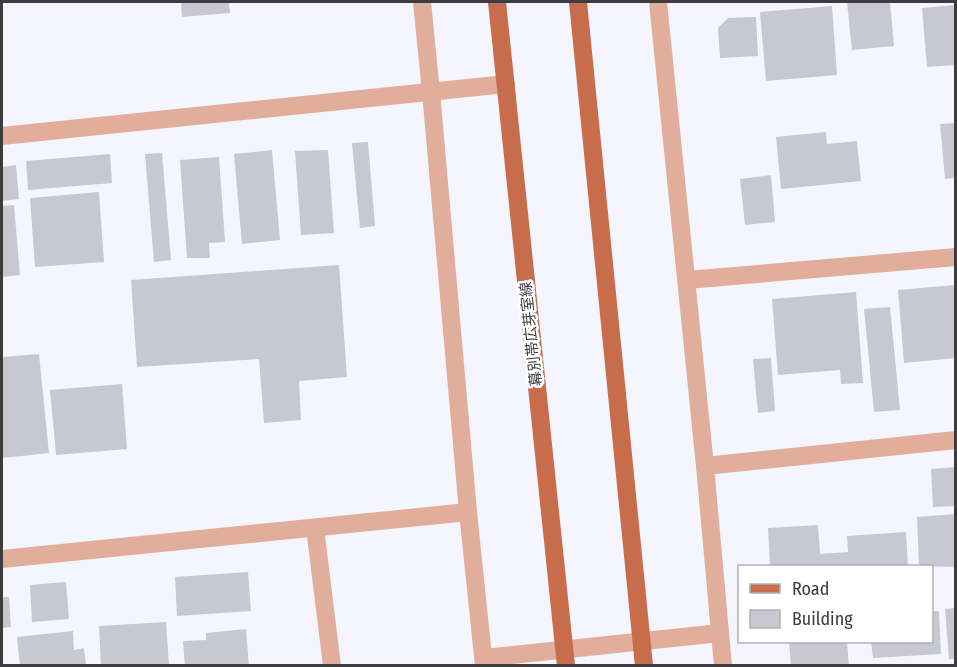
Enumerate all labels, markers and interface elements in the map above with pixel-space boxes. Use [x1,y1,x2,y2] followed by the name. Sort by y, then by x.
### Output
[517,281,545,387] street label: 幕別帯広芽室線
[738,565,933,643] legend
[792,578,829,600] text: Road
[792,608,853,630] text: Building

